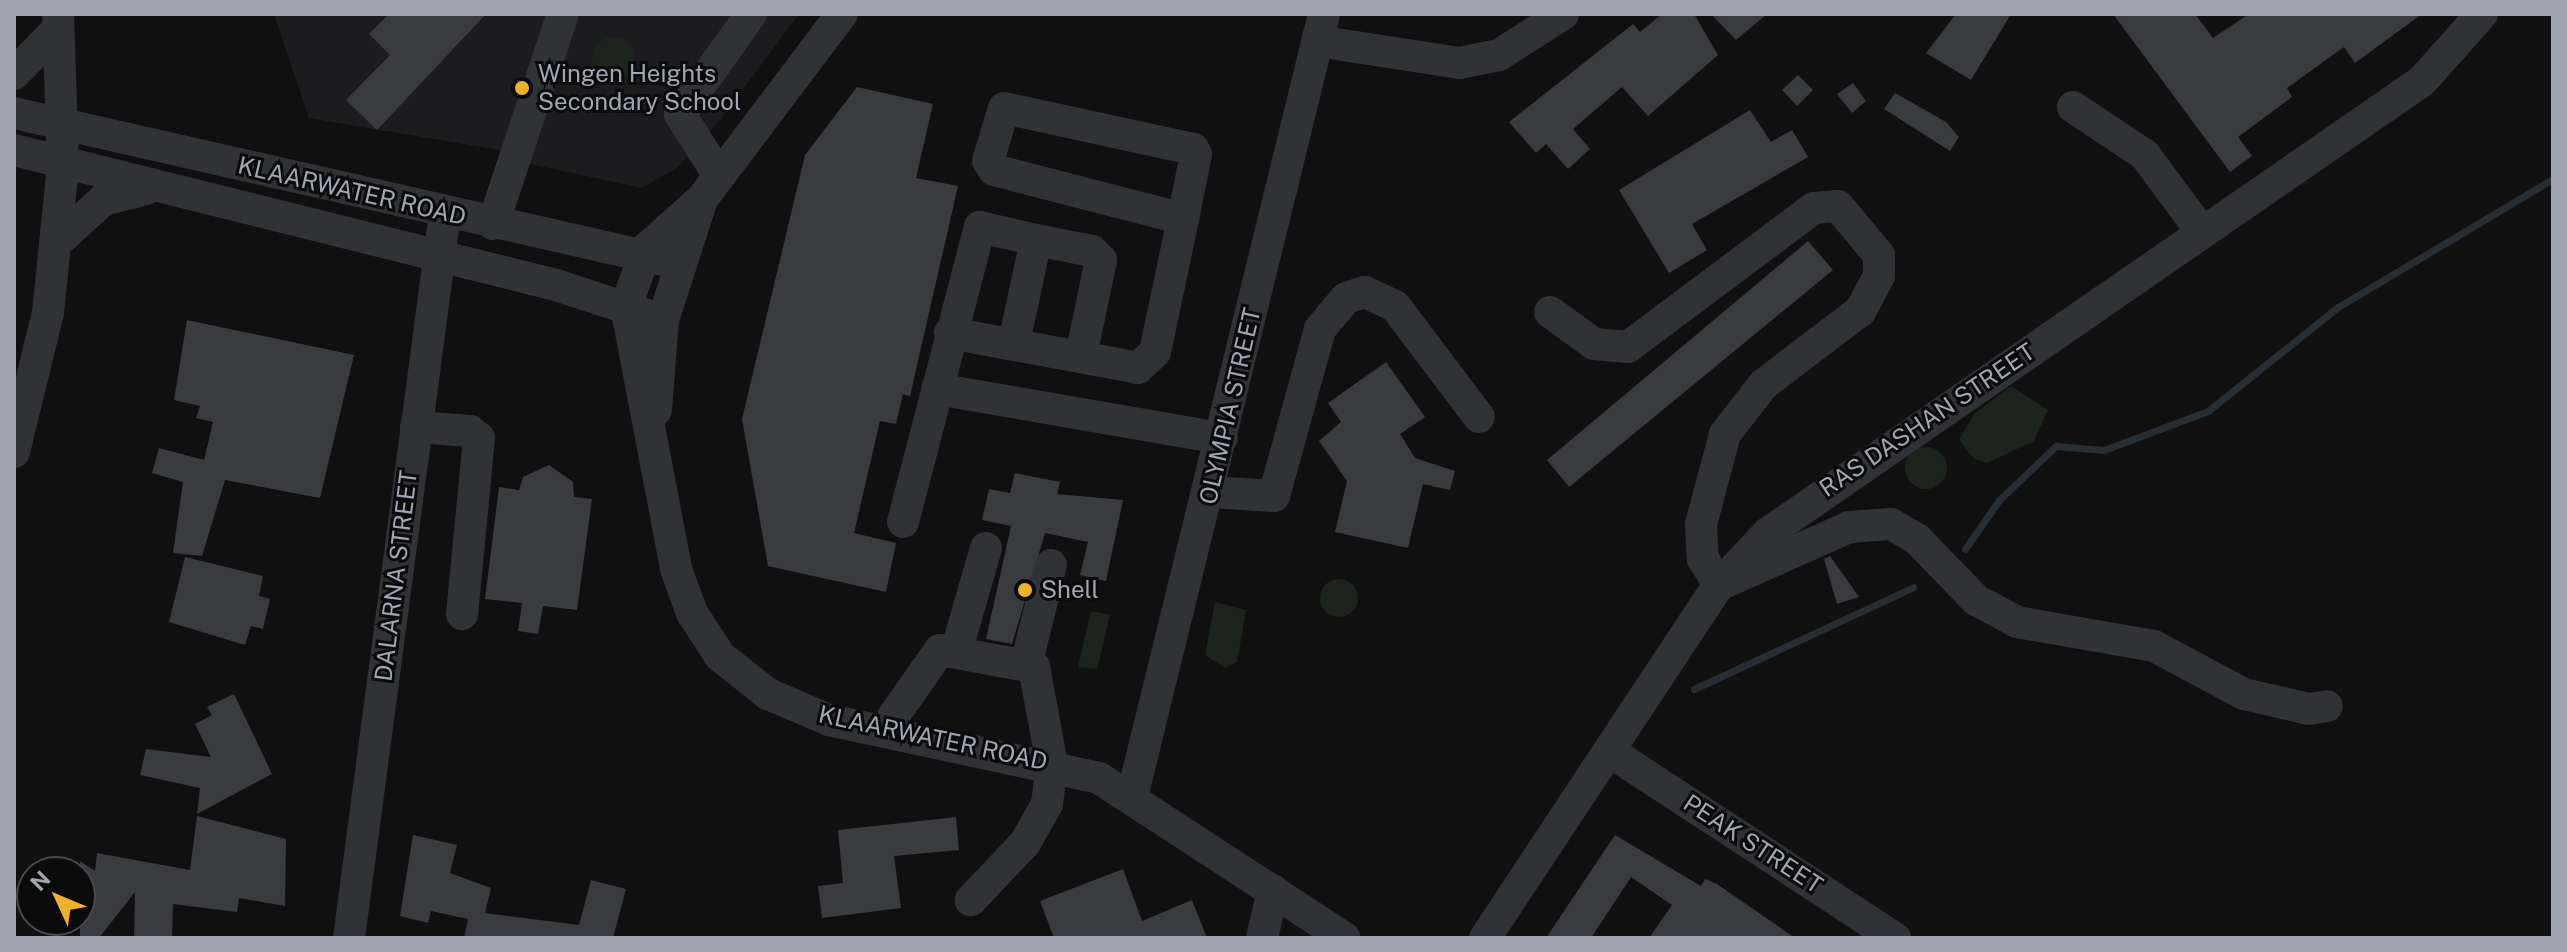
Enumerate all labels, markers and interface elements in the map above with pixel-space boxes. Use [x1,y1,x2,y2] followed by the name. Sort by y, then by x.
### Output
[538,60,741,116] place label: Wingen Heights Secondary School
[513,79,531,97] marker: Wingen Heights Secondary School
[235,151,469,231] street label: KLAARWATER ROAD
[1193,305,1267,507] street label: OLYMPIA STREET
[1814,337,2040,503] street label: RAS DASHAN STREET
[369,469,423,683] street label: DALARNA STREET
[1041,576,1099,604] place label: Shell
[1016,581,1034,599] marker: Shell
[816,700,1050,776] street label: KLAARWATER ROAD
[1678,788,1828,900] street label: PEAK STREET
[16,856,96,936] north arrow
[25,865,56,896] text: N

